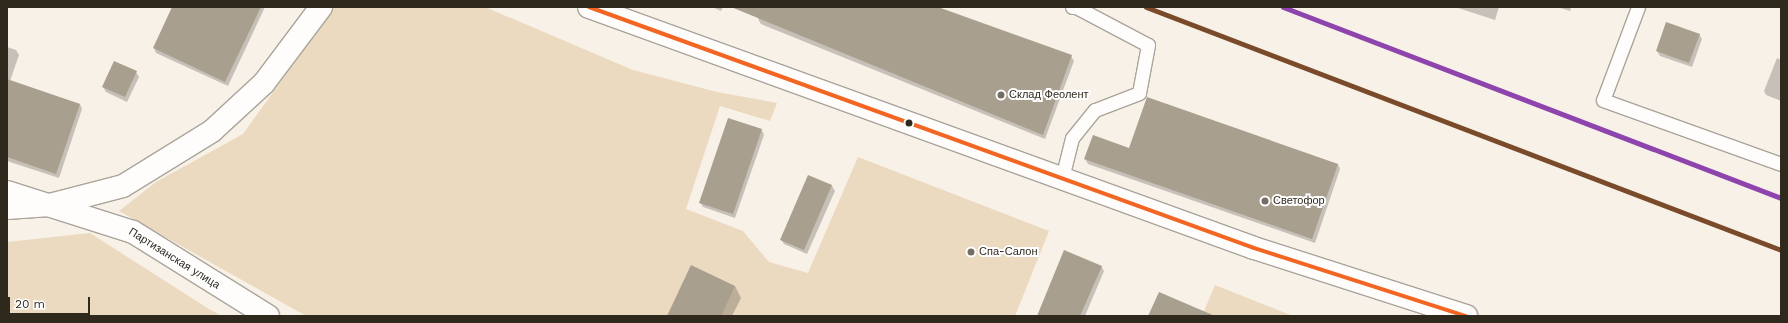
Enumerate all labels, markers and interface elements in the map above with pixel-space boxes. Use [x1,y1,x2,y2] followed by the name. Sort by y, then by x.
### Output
[1009,88,1089,102] place label: Склад Феолент
[996,90,1006,100] marker: Склад Феолент
[904,118,914,128] unlabelled marker
[1273,194,1325,208] place label: Светофор
[1260,196,1270,206] marker: Светофор
[126,226,222,292] street label: Партизанская улица
[979,245,1038,259] place label: Спа-Салон
[966,247,976,257] marker: Спа-Салон
[10,289,92,315] scale bar
[15,297,45,311] text: 20 m

